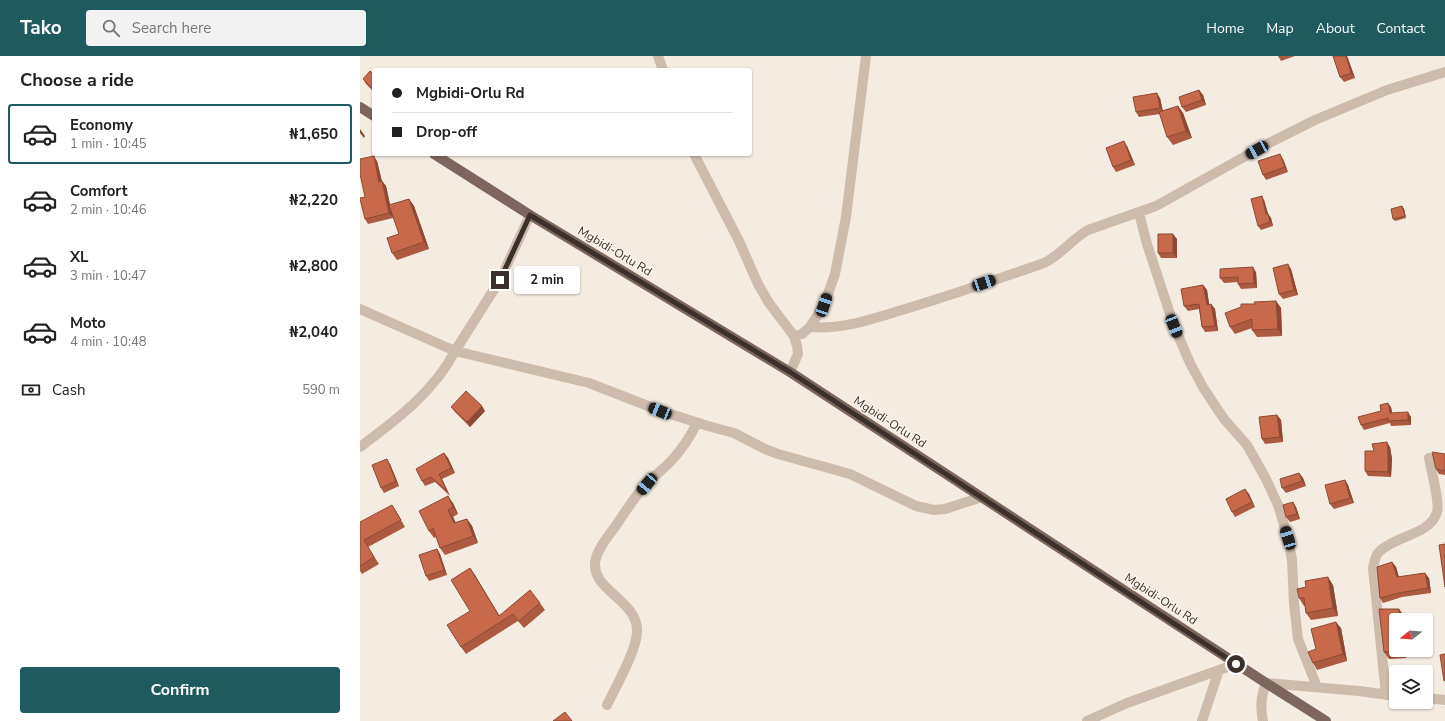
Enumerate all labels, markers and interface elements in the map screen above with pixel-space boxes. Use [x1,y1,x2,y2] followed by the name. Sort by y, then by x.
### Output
[86,10,366,46] search box
[20,15,62,41] text: Tako
[100,17,122,39] icon: search
[132,18,211,38] text: Search here
[1206,19,1244,38] text: Home
[1266,19,1294,38] text: Map
[1316,19,1355,38] text: About
[1377,19,1425,38] text: Contact
[20,68,134,92] text: Choose a ride
[416,83,525,103] text: Mgbidi-Orlu Rd
[70,115,133,135] text: Economy
[22,116,58,152] icon: car
[416,122,477,142] text: Drop-off
[289,124,338,144] text: ₦1,650
[70,135,146,153] text: 1 min · 10:45
[1244,139,1270,161] car
[70,181,127,201] text: Comfort
[22,182,58,218] icon: car
[289,190,338,210] text: ₦2,220
[70,201,146,219] text: 2 min · 10:46
[575,223,655,279] street label: Mgbidi-Orlu Rd
[70,247,89,267] text: XL
[22,248,58,284] icon: car
[289,256,338,276] text: ₦2,800
[514,266,580,294] callout: 2 min
[70,267,146,285] text: 3 min · 10:47
[491,271,509,289] route end
[530,271,564,289] text: 2 min
[971,273,997,293] car
[814,292,834,318] car
[70,313,106,333] text: Moto
[1164,313,1184,339] car
[22,314,58,350] icon: car
[289,322,338,342] text: ₦2,040
[70,333,146,351] text: 4 min · 10:48
[20,379,42,401] icon: cash
[52,380,86,400] text: Cash
[302,381,340,399] text: 590 m
[851,392,929,452] street label: Mgbidi-Orlu Rd
[647,401,673,421] car
[635,471,659,497] car
[1279,525,1297,551] car
[1122,569,1200,629] street label: Mgbidi-Orlu Rd
[1389,613,1433,657] north arrow
[1389,613,1433,709] map controls
[1227,655,1245,673] route start
[1389,665,1433,709] button: layers
[20,667,340,713] button: Confirm

